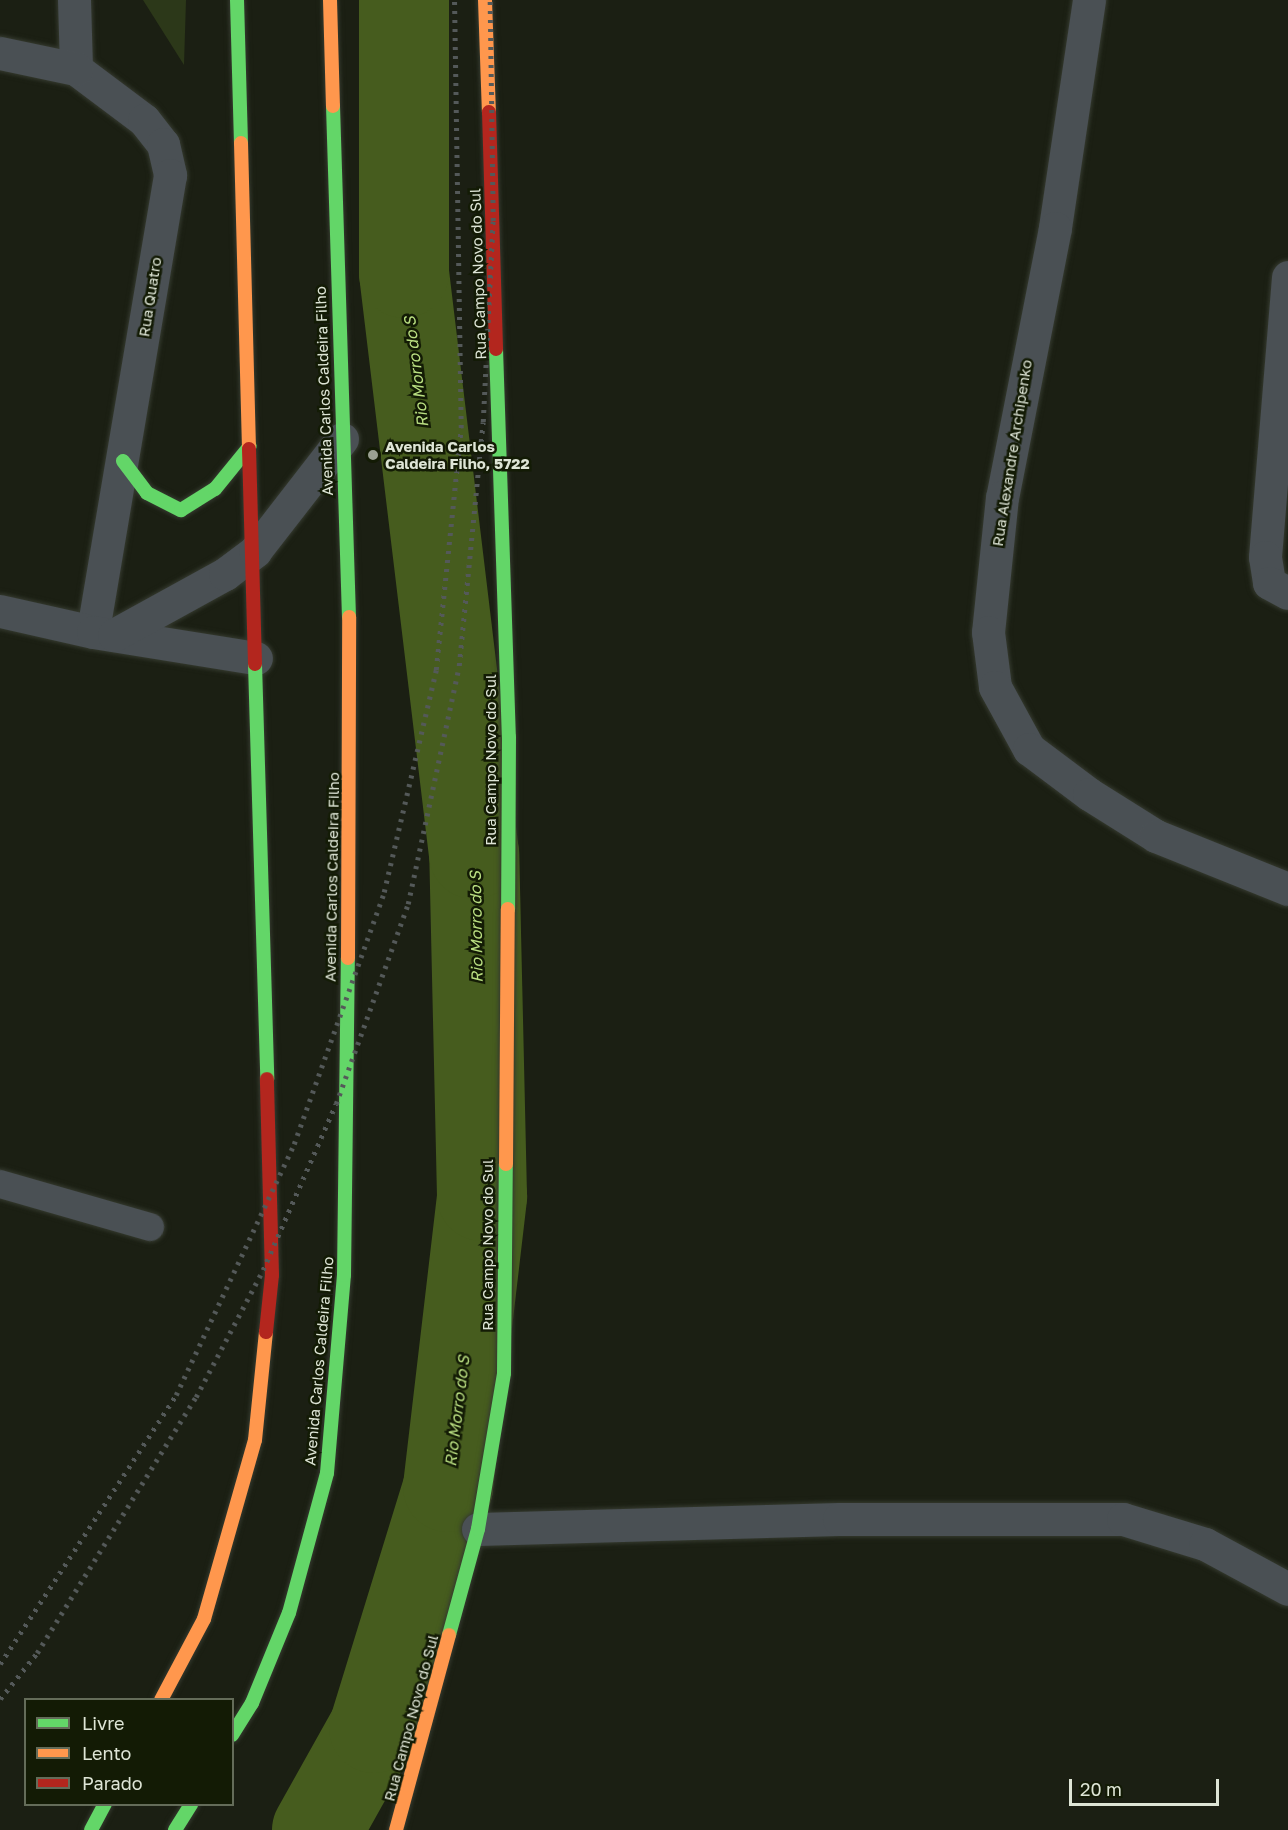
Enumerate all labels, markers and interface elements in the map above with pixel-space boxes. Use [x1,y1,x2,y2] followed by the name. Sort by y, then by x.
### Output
[466,188,490,360] street label: Rua Campo Novo do Sul
[135,256,165,338] street label: Rua Quatro
[311,286,337,496] street label: Avenida Carlos Caldeira Filho
[400,315,432,429] water label: Rio Morro do S
[988,358,1036,548] street label: Rua Alexandre Archipenko
[385,437,530,472] place label: Avenida Carlos Caldeira Filho, 5722
[366,448,380,462] marker: Avenida Carlos Caldeira Filho, 5722
[482,674,500,846] street label: Rua Campo Novo do Sul
[321,772,343,982] street label: Avenida Carlos Caldeira Filho
[465,871,487,983] water label: Rio Morro do S
[479,1159,497,1331] street label: Rua Campo Novo do Sul
[301,1256,337,1466] street label: Avenida Carlos Caldeira Filho
[441,1354,473,1468] water label: Rio Morro do S
[380,1633,442,1803] street label: Rua Campo Novo do Sul
[24,1698,234,1806] legend
[82,1712,124,1734] text: Livre
[82,1742,131,1764] text: Lento
[1072,1767,1222,1805] scale bar
[82,1772,143,1794] text: Parado
[1080,1778,1122,1800] text: 20 m

